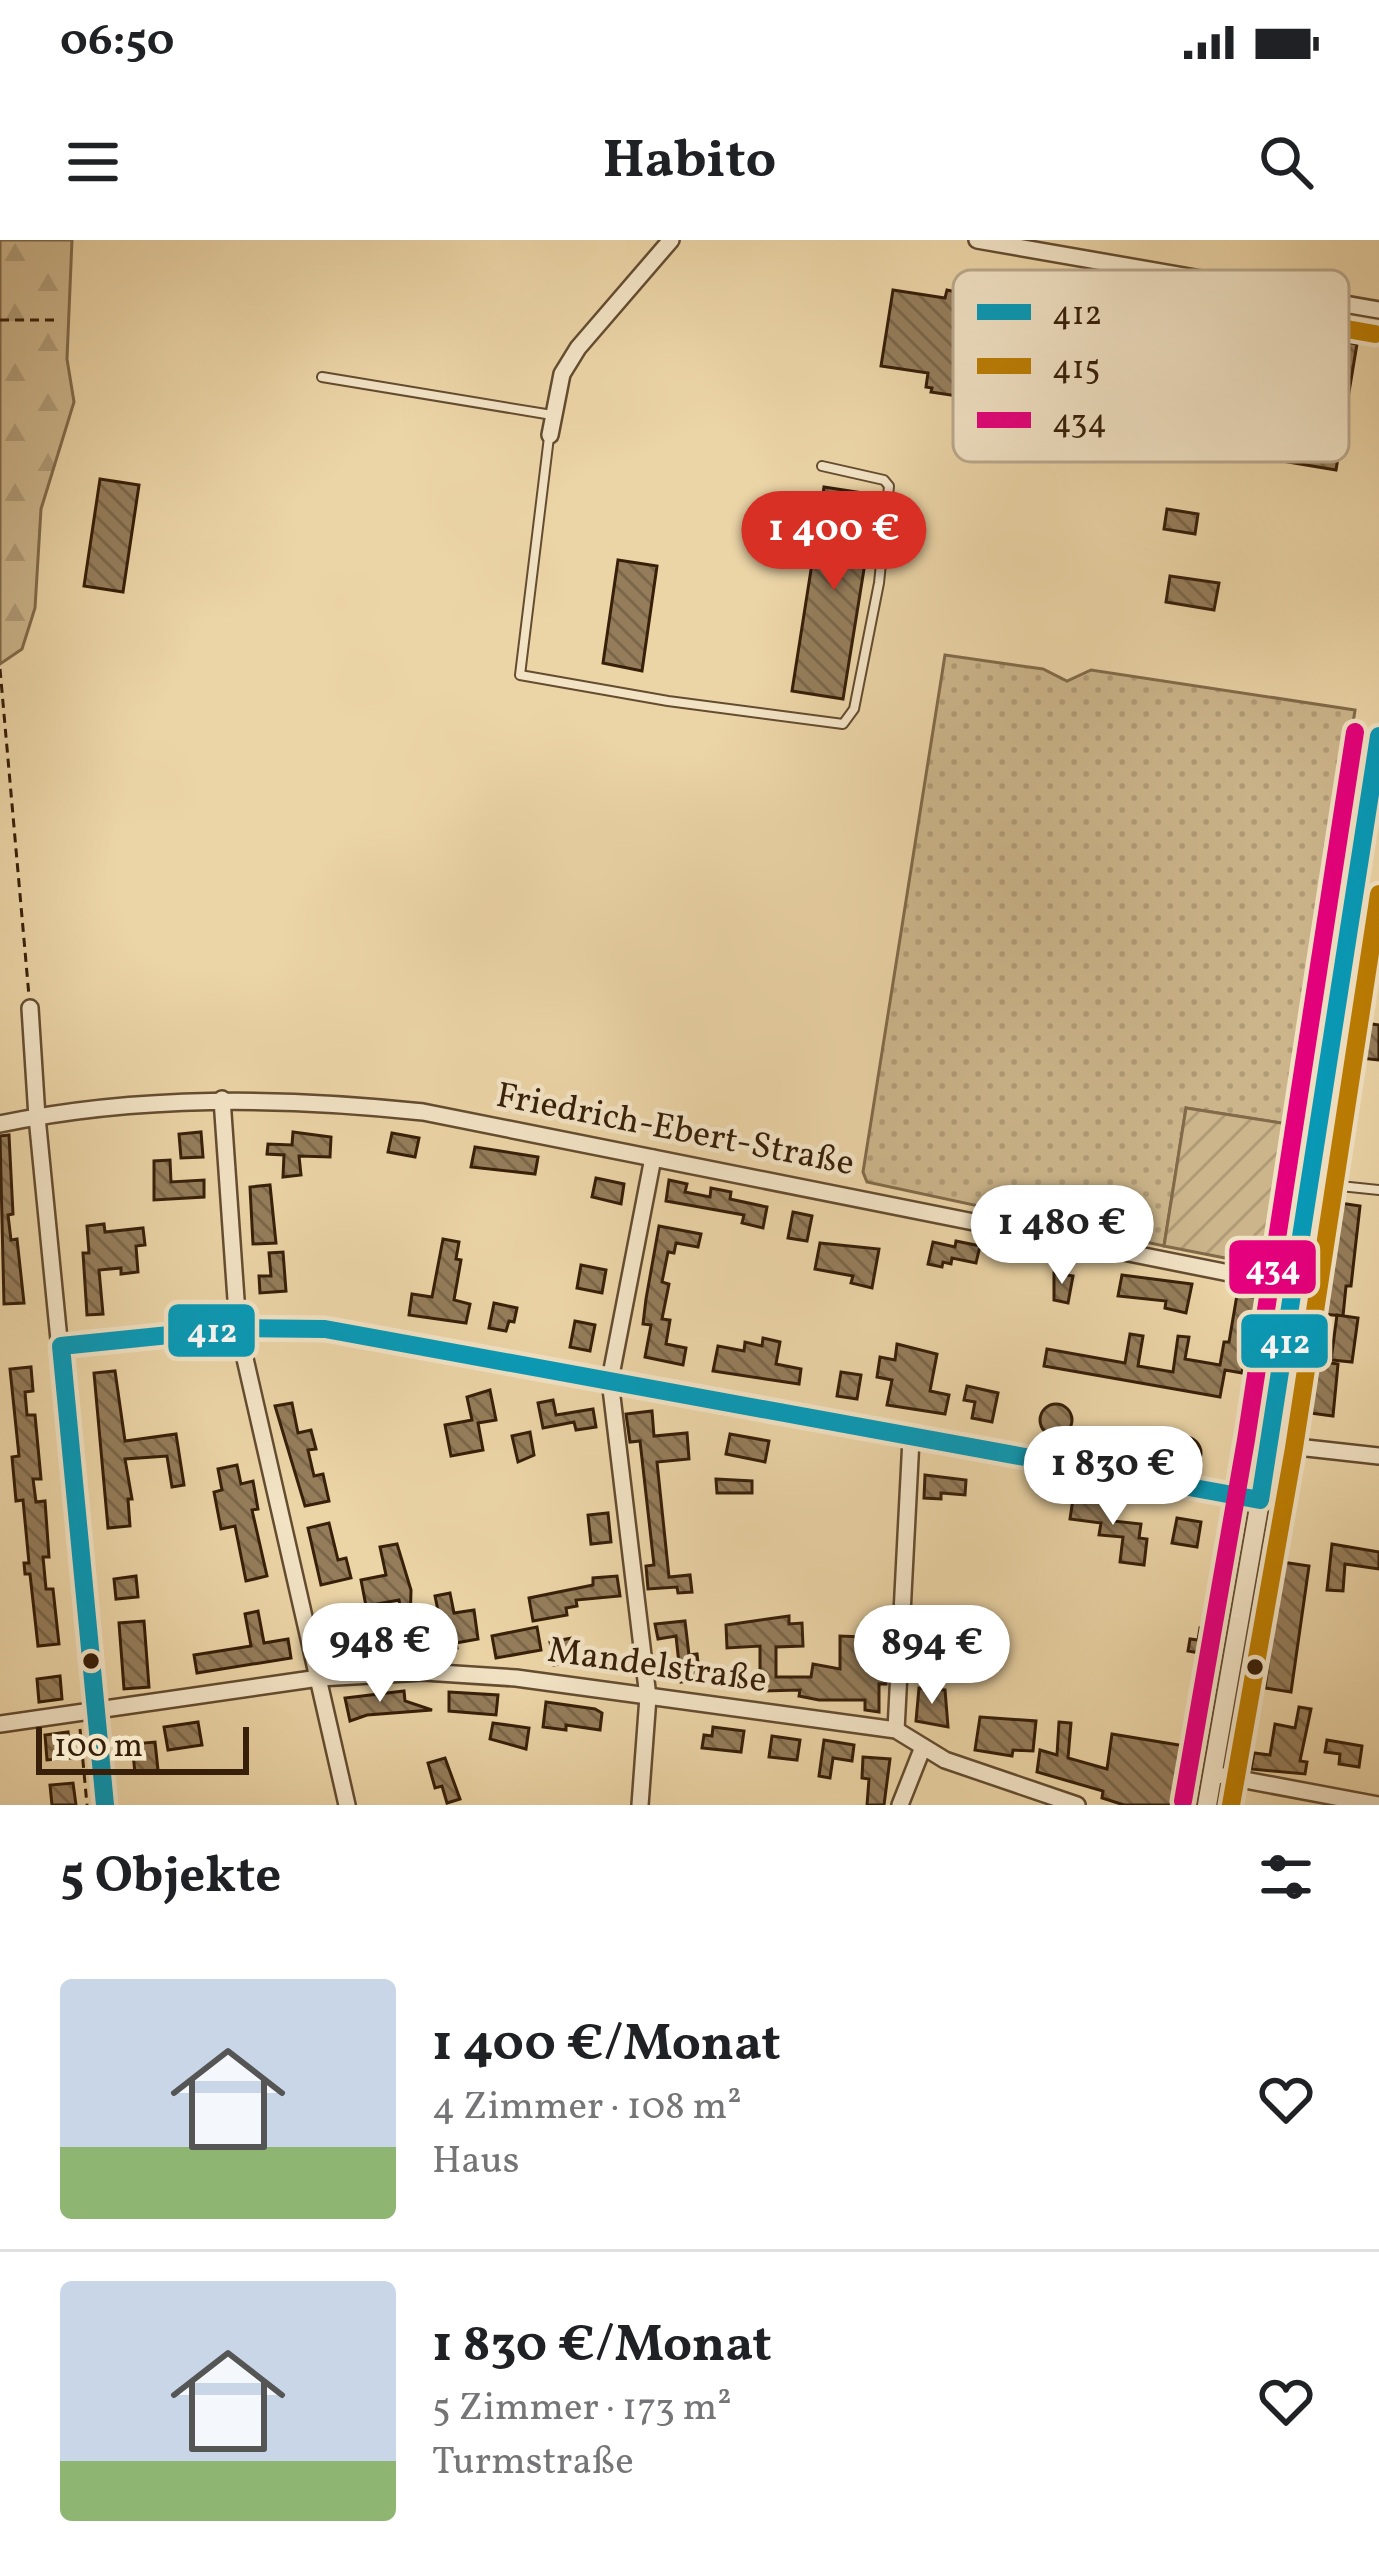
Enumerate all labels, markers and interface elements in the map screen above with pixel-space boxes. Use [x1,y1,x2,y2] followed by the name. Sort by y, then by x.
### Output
[60,11,174,74] text: 06:50
[603,125,776,200] text: Habito
[60,129,126,195] icon: menu
[1253,129,1319,195] icon: search
[953,270,1349,462] legend
[1052,293,1102,339] text: 412
[1052,347,1100,393] text: 415
[1052,401,1107,447] text: 434
[723,491,945,593] pin: 1 400 €
[768,503,900,557] text: 1 400 €
[492,1072,858,1190] street label: Friedrich-Ebert-Straße
[951,1185,1173,1287] pin: 1 480 €
[998,1197,1126,1251] text: 1 480 €
[1227,1238,1318,1296] line badge: 434
[1245,1248,1301,1294] text: 434
[166,1302,257,1359] line badge: 412
[187,1311,237,1357] text: 412
[1239,1312,1330,1370] line badge: 412
[1260,1322,1310,1368] text: 412
[1002,1426,1224,1528] pin: 1 830 €
[1051,1438,1175,1492] text: 1 830 €
[296,1603,464,1705] pin: 948 €
[848,1605,1016,1707] pin: 894 €
[329,1615,431,1669] text: 948 €
[881,1617,983,1671] text: 894 €
[544,1627,770,1707] street label: Mandelstraße
[80,1650,102,1672] unlabelled marker
[1244,1656,1266,1678] unlabelled marker
[36,1721,249,1774] scale bar
[54,1725,143,1771] text: 100 m
[60,1842,281,1913] text: 5 Objekte
[1253,1844,1319,1910] icon: filters
[432,2010,781,2081] text: 1 400 €/Monat
[156,2027,300,2171] icon: home
[1253,2066,1319,2132] icon: heart
[432,2081,742,2135] text: 4 Zimmer · 108 m²
[432,2135,519,2189] text: Haus
[432,2311,772,2382] text: 1 830 €/Monat
[156,2329,300,2473] icon: home
[1253,2368,1319,2434] icon: heart
[432,2382,732,2436] text: 5 Zimmer · 173 m²
[432,2436,634,2490] text: Turmstraße

